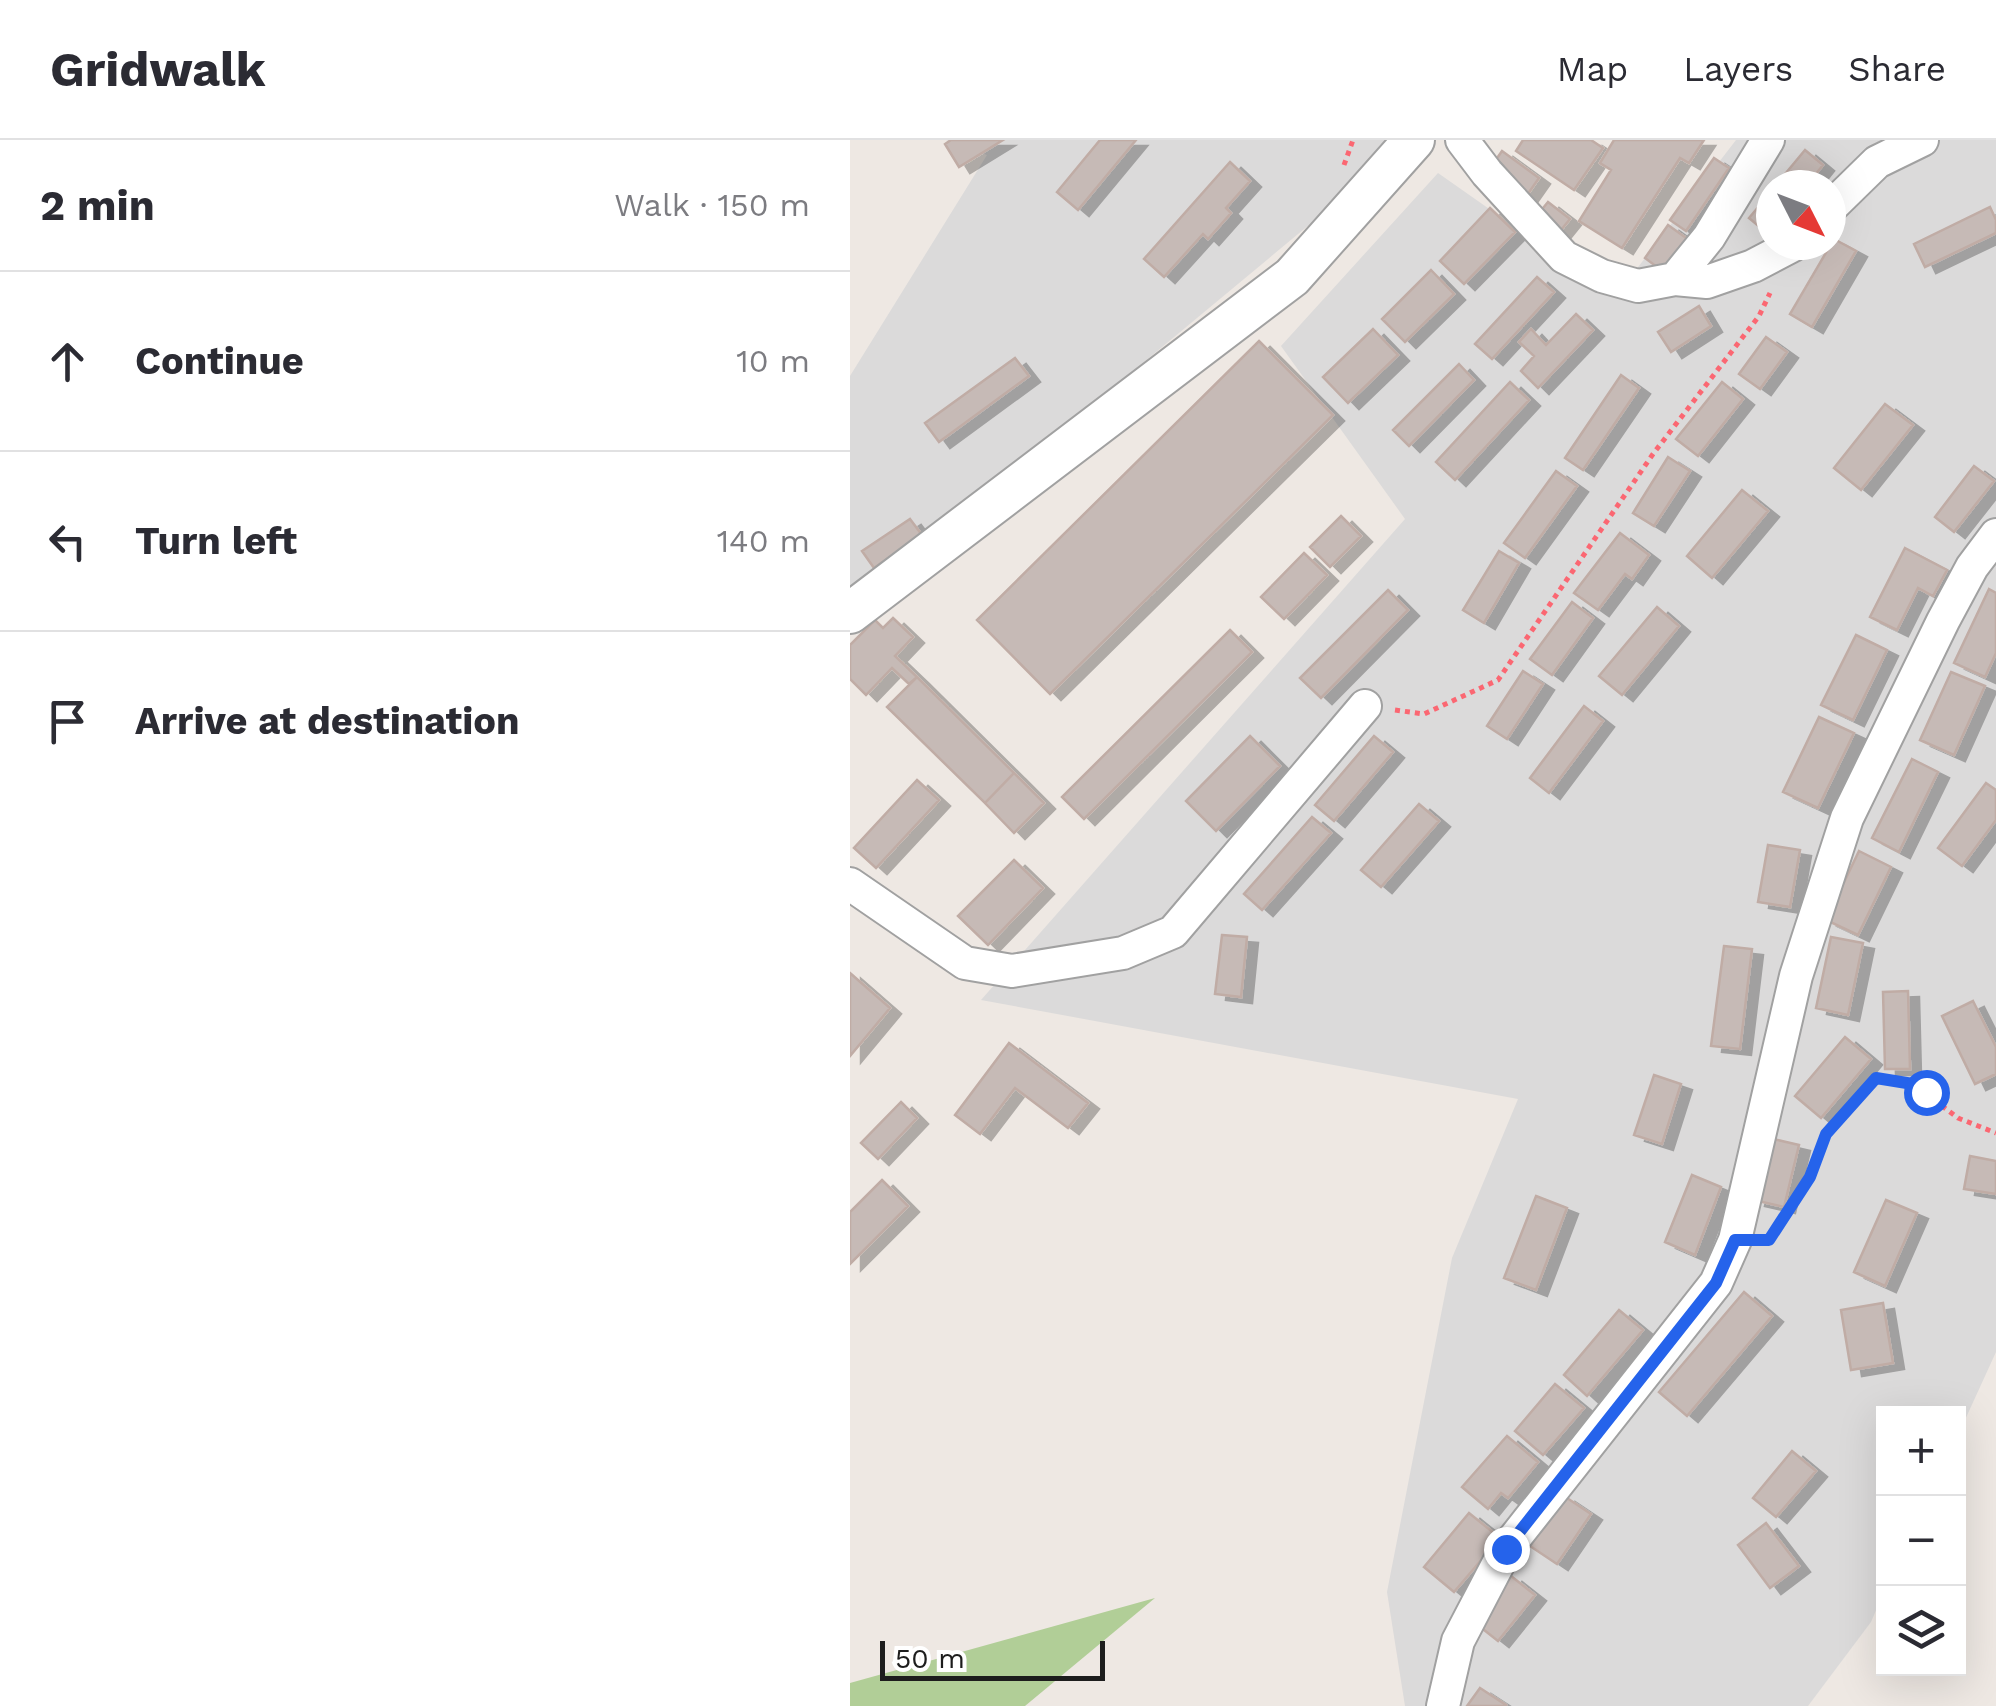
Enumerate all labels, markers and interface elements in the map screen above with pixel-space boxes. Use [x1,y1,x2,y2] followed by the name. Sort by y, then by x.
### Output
[50,41,266,98] text: Gridwalk
[1557,48,1628,90] text: Map
[1683,48,1793,90] text: Layers
[1848,48,1946,90] text: Share
[1756,170,1846,260] north arrow
[40,181,155,230] text: 2 min
[614,186,810,224] text: Walk · 150 m
[40,334,95,389] icon: ahead
[135,339,304,383] text: Continue
[736,342,810,380] text: 10 m
[40,514,95,569] icon: left
[135,519,297,563] text: Turn left
[717,522,810,560] text: 140 m
[40,694,95,749] icon: arrive
[135,699,520,743] text: Arrive at destination
[1904,1070,1950,1116] route start
[1876,1406,1966,1676] map controls
[1876,1406,1966,1496] button: +
[1876,1496,1966,1586] button: −
[1484,1527,1530,1573] route end
[1876,1586,1966,1676] button: layers
[880,1636,1105,1680] scale bar
[895,1642,965,1675] text: 50 m

